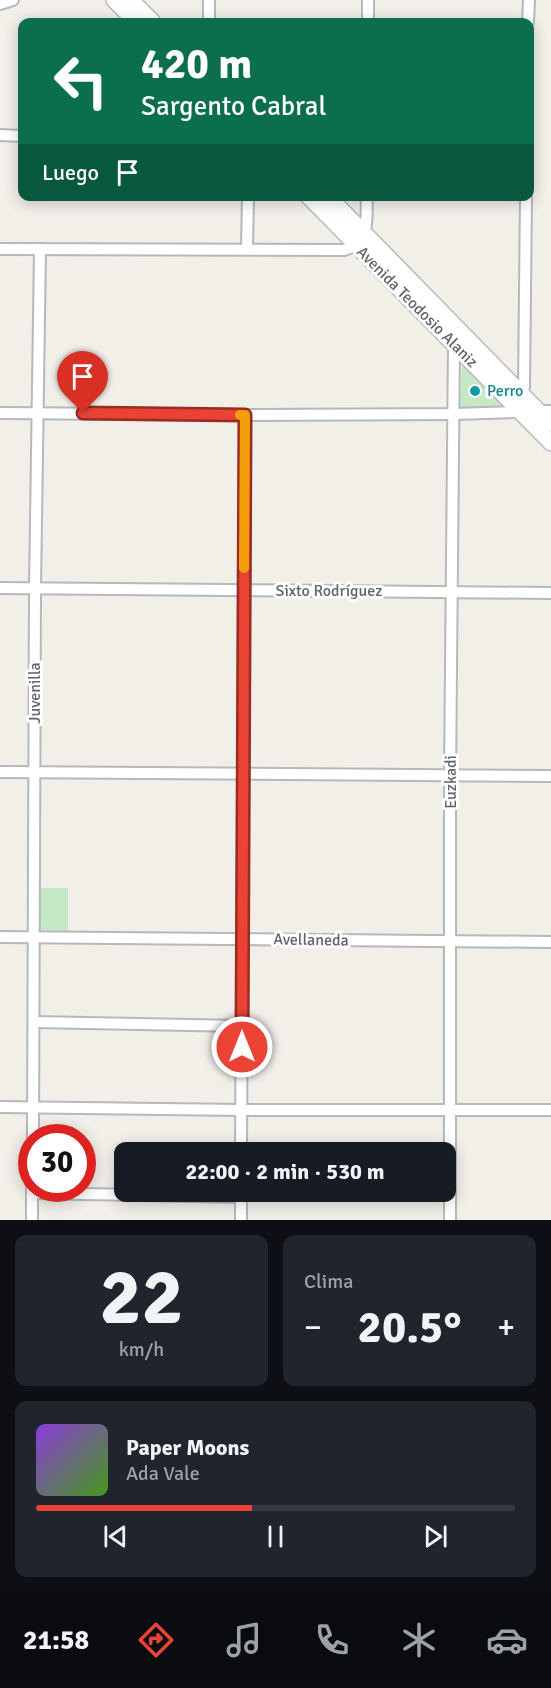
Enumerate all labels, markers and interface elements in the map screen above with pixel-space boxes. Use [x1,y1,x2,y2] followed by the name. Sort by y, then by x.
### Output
[141,39,252,90] text: 420 m
[42,42,120,120] icon: left
[141,90,326,123] text: Sargento Cabral
[111,156,144,189] icon: arrive
[42,159,99,186] text: Luego
[352,242,482,372] street label: Avenida Teodosio Alaniz
[57,351,108,413] pin
[66,360,99,393] icon: arrive
[487,381,523,401] place label: Perro
[468,384,482,398] marker: Perro
[276,581,382,601] street label: Sixto Rodríguez
[25,662,45,724] street label: Juvenilla
[441,755,461,809] street label: Euzkadi
[273,929,349,951] street label: Avellaneda
[210,1015,274,1079] position arrow
[18,1124,96,1202] speed limit sign: 30
[185,1158,385,1185] text: 22:00 · 2 min · 530 m
[99,1250,184,1346] text: 22
[304,1269,353,1294] text: Clima
[358,1300,461,1355] text: 20.5°
[304,1307,322,1348] text: −
[497,1307,515,1348] text: +
[119,1337,164,1362] text: km/h
[126,1434,249,1461] text: Paper Moons
[126,1461,200,1486] text: Ada Vale
[99,1520,132,1553] icon: previous
[259,1520,292,1553] icon: pause
[419,1520,452,1553] icon: next
[135,1619,177,1661] icon: directions
[223,1619,265,1661] icon: music
[311,1619,353,1661] icon: phone
[398,1619,440,1661] icon: climate
[486,1619,528,1661] icon: car
[23,1624,89,1657] text: 21:58

